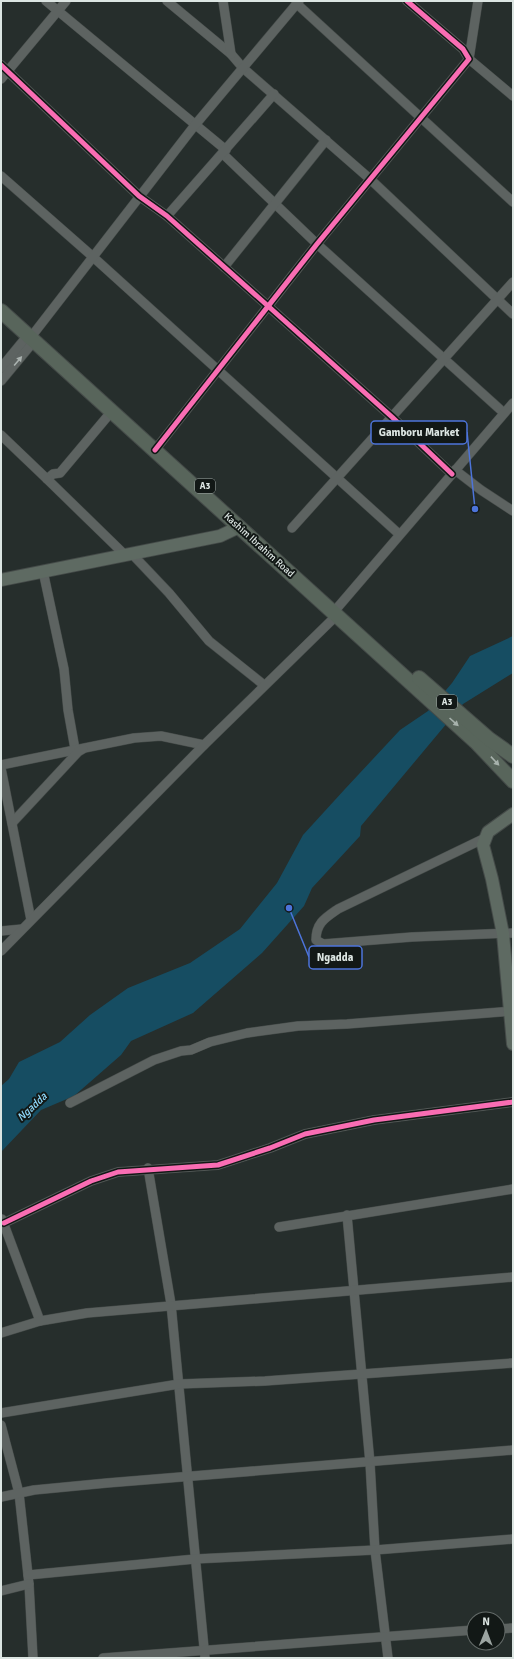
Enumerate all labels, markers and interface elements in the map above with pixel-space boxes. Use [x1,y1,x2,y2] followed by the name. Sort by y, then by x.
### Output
[14,355,22,366] one-way arrow
[371,421,467,444] callout: Gamboru Market
[379,426,459,439] text: Gamboru Market
[195,479,215,493] road number: A3
[221,510,297,580] street label: Kashim Ibrahim Road
[437,695,457,709] road number: A3
[449,718,459,727] one-way arrow
[490,757,499,766] one-way arrow
[309,946,362,969] callout: Ngadda
[317,951,354,964] text: Ngadda
[14,1090,50,1124] water label: Ngadda
[466,1611,506,1651] north arrow
[482,1615,490,1628] text: N

